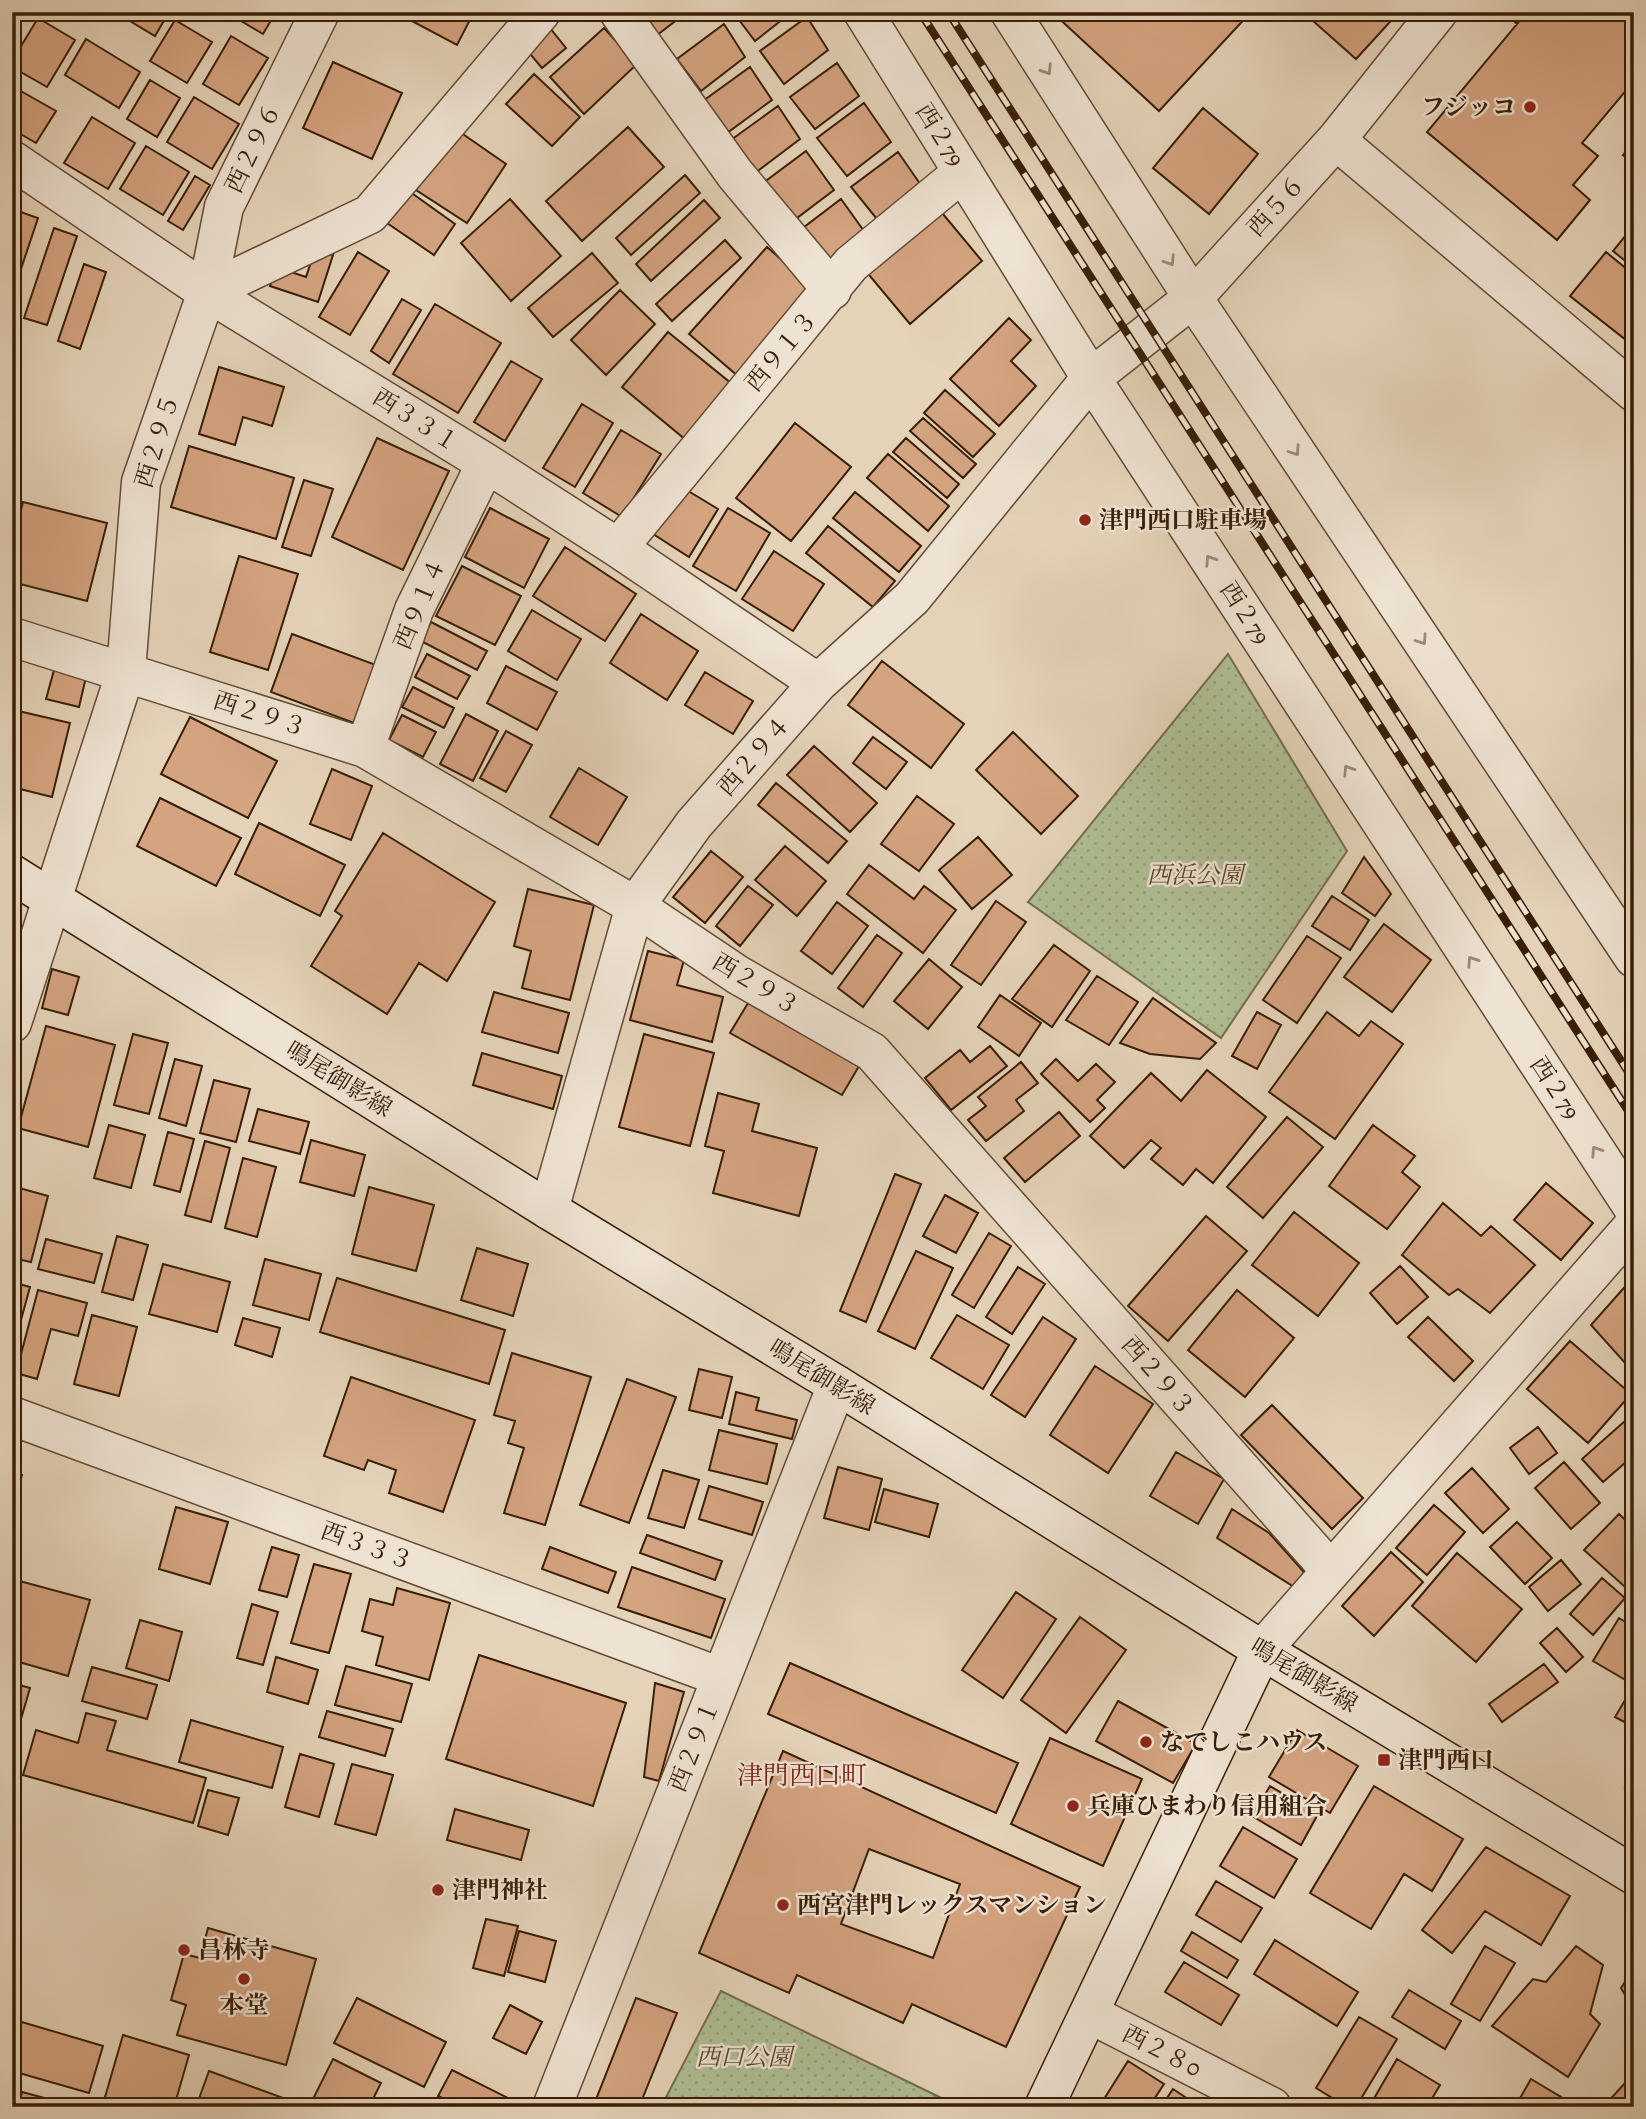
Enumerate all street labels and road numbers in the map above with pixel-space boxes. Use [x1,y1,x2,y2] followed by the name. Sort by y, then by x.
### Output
[908,97,972,173] street label: 西２79
[218,98,288,198] street label: 西２９６
[1240,169,1312,243] street label: 西５６
[738,304,824,398] street label: 西９１３
[367,381,465,459] street label: 西３３１
[128,390,186,492] street label: 西２９５
[387,554,453,654] street label: 西９１４
[1213,575,1277,651] street label: 西２79
[209,684,311,744] street label: 西２９３
[710,709,798,803] street label: 西２９４
[707,946,805,1022] street label: 西２９３
[280,1034,398,1124] street label: 鳴尾御影線
[1523,1050,1587,1126] street label: 西２79
[1114,1329,1202,1423] street label: 西２９３
[763,1332,881,1422] street label: 鳴尾御影線
[316,1515,418,1577] street label: 西３３３
[1244,1630,1364,1720] street label: 鳴尾御影線
[661,1696,727,1796] street label: 西２９１
[1117,2017,1207,2085] street label: 西２８0

